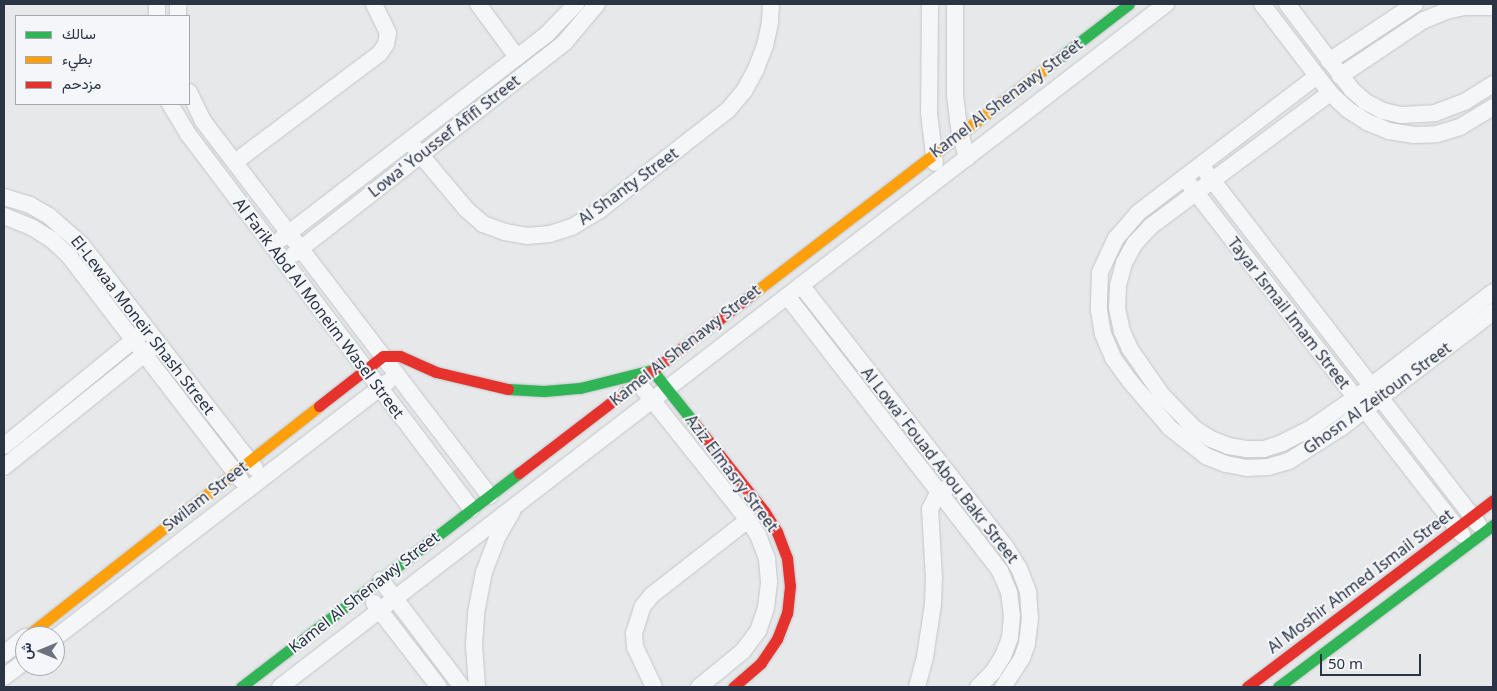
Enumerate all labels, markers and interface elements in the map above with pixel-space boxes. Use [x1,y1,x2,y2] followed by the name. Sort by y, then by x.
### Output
[15,15,190,105] legend
[62,23,96,43] text: سالك
[926,34,1086,162] street label: Kamel Al Shenawy Street
[62,48,92,68] text: بطيء
[364,71,524,201] street label: Lowa' Youssef Afifi Street
[62,73,101,93] text: مزدحم
[574,143,682,229] street label: Al Shanty Street
[230,194,408,422] street label: Al Farik Abd Al Moneim Wasel Street
[67,232,219,418] street label: El-Lewaa Moneir Shash Street
[1224,233,1354,393] street label: Tayar Ismail Imam Street
[606,280,764,410] street label: Kamel Al Shenawy Street
[1299,338,1455,458] street label: Ghosn Al Zeitoun Street
[858,363,1022,567] street label: Al Lowa' Fouad Abou Bakr Street
[682,411,782,535] street label: Aziz Elmasry Street
[159,457,251,535] street label: Swilam Street
[1263,505,1457,657] street label: Al Moshir Ahmed Ismail Street
[285,527,443,657] street label: Kamel Al Shenawy Street
[15,626,65,676] north arrow
[16,643,35,659] text: ش
[1322,644,1423,676] scale bar
[1328,653,1363,673] text: 50 m

